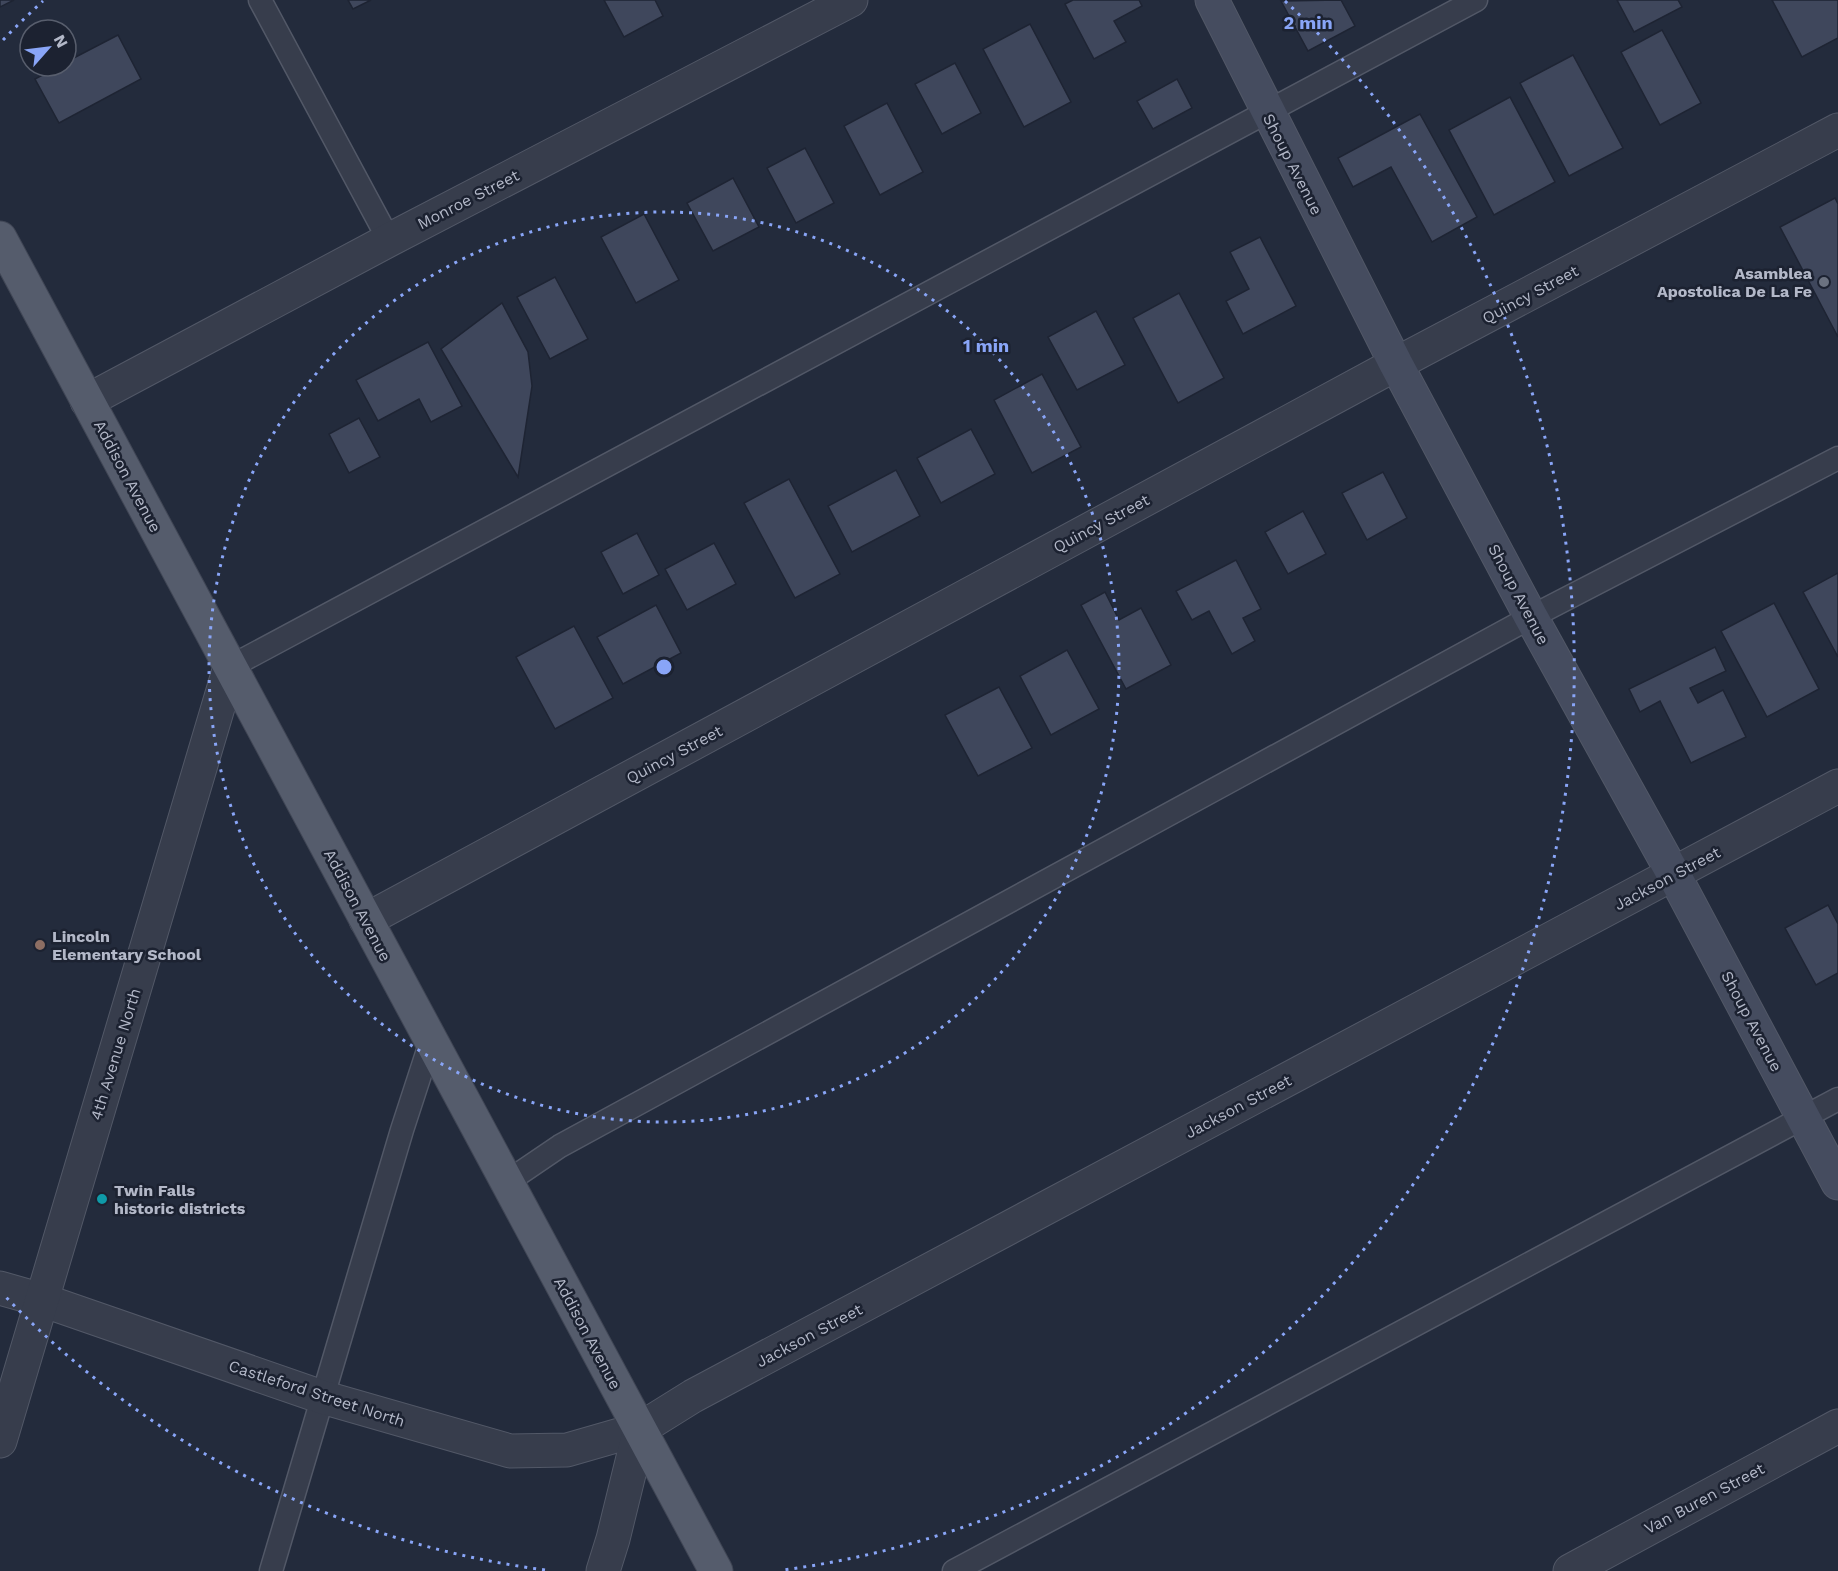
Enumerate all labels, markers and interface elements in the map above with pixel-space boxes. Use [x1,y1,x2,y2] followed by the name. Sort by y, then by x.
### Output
[1283,12,1333,33] text: 2 min
[18,18,78,78] north arrow
[50,31,72,51] text: N
[1259,110,1326,218] street label: Shoup Avenue
[414,165,523,233] street label: Monroe Street
[1479,261,1582,328] street label: Quincy Street
[1657,264,1813,301] place label: Asamblea Apostolica De La Fe
[1817,275,1831,289] marker: Asamblea Apostolica De La Fe
[963,335,1009,356] text: 1 min
[90,417,165,535] street label: Addison Avenue
[1050,490,1153,557] street label: Quincy Street
[1484,541,1553,648] street label: Shoup Avenue
[654,657,674,677] centre of rings
[623,721,726,788] street label: Quincy Street
[1611,842,1724,914] street label: Jackson Street
[320,846,395,964] street label: Addison Avenue
[52,927,202,964] place label: Lincoln Elementary School
[33,938,47,952] marker: Lincoln Elementary School
[1717,968,1786,1075] street label: Shoup Avenue
[86,986,145,1122] street label: 4th Avenue North
[1182,1070,1295,1142] street label: Jackson Street
[114,1181,246,1218] place label: Twin Falls historic districts
[95,1192,109,1206] marker: Twin Falls historic districts
[550,1274,625,1392] street label: Addison Avenue
[753,1299,866,1371] street label: Jackson Street
[226,1356,407,1431] street label: Castleford Street North
[1641,1459,1768,1538] street label: Van Buren Street

